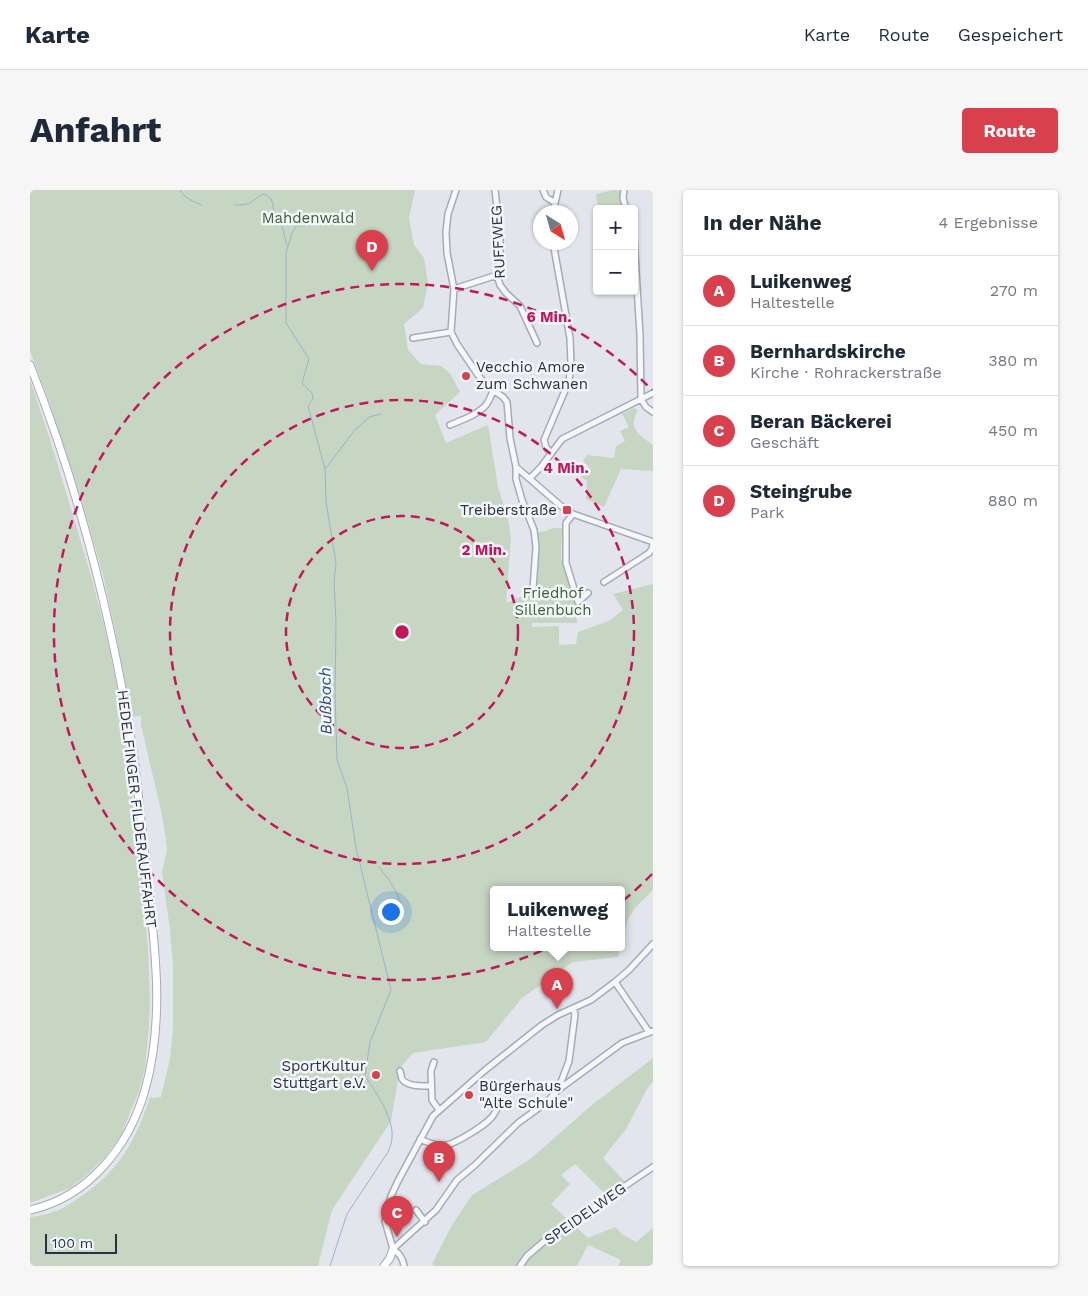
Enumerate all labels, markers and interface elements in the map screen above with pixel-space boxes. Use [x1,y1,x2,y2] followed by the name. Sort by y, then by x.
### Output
[25,21,90,49] text: Karte
[804,24,850,45] text: Karte
[878,24,930,45] text: Route
[958,24,1063,45] text: Gespeichert
[962,108,1058,153] button: Route
[30,109,161,151] text: Anfahrt
[487,205,509,279] street label: RUFFWEG
[533,205,578,250] north arrow
[593,205,638,295] map controls
[593,205,638,250] button: +
[262,209,354,227] park label: Mahdenwald
[703,210,822,235] text: In der Nähe
[938,213,1038,232] text: 4 Ergebnisse
[356,230,388,271] pin: D
[593,250,638,295] button: −
[750,270,851,293] text: Luikenweg
[714,281,724,300] text: A
[990,281,1038,300] text: 270 m
[750,293,835,312] text: Haltestelle
[526,308,572,326] text: 6 Min.
[750,340,906,363] text: Bernhardskirche
[714,351,724,370] text: B
[988,351,1038,370] text: 380 m
[476,358,588,393] place label: Vecchio Amore zum Schwanen
[750,363,942,382] text: Kirche · Rohrackerstraße
[460,370,472,382] marker: Vecchio Amore zum Schwanen
[750,410,892,433] text: Beran Bäckerei
[714,421,724,440] text: C
[988,421,1038,440] text: 450 m
[750,433,819,452] text: Geschäft
[543,459,589,477] text: 4 Min.
[750,480,852,503] text: Steingrube
[713,491,725,510] text: D
[988,491,1038,510] text: 880 m
[460,501,557,519] place label: Treiberstraße
[750,503,784,522] text: Park
[561,504,573,516] marker: Treiberstraße
[462,541,506,559] text: 2 Min.
[515,584,592,619] park label: Friedhof Sillenbuch
[393,623,411,641] centre of rings
[315,667,336,735] water label: Bußbach
[113,689,161,929] street label: HEDELFINGER FILDERAUFFAHRT
[490,886,625,951] popup
[507,898,608,921] text: Luikenweg
[378,899,404,925] your location
[507,921,592,940] text: Haltestelle
[541,968,573,1009] pin: A
[273,1057,366,1092] place label: SportKultur Stuttgart e.V.
[370,1069,382,1081] marker: SportKultur Stuttgart e.V.
[479,1077,573,1112] place label: Bürgerhaus "Alte Schule"
[463,1089,475,1101] marker: Bürgerhaus "Alte Schule"
[423,1141,455,1182] pin: B
[541,1179,629,1249] street label: SPEIDELWEG
[381,1196,413,1237] pin: C
[45,1231,118,1254] scale bar
[52,1235,93,1251] text: 100 m

